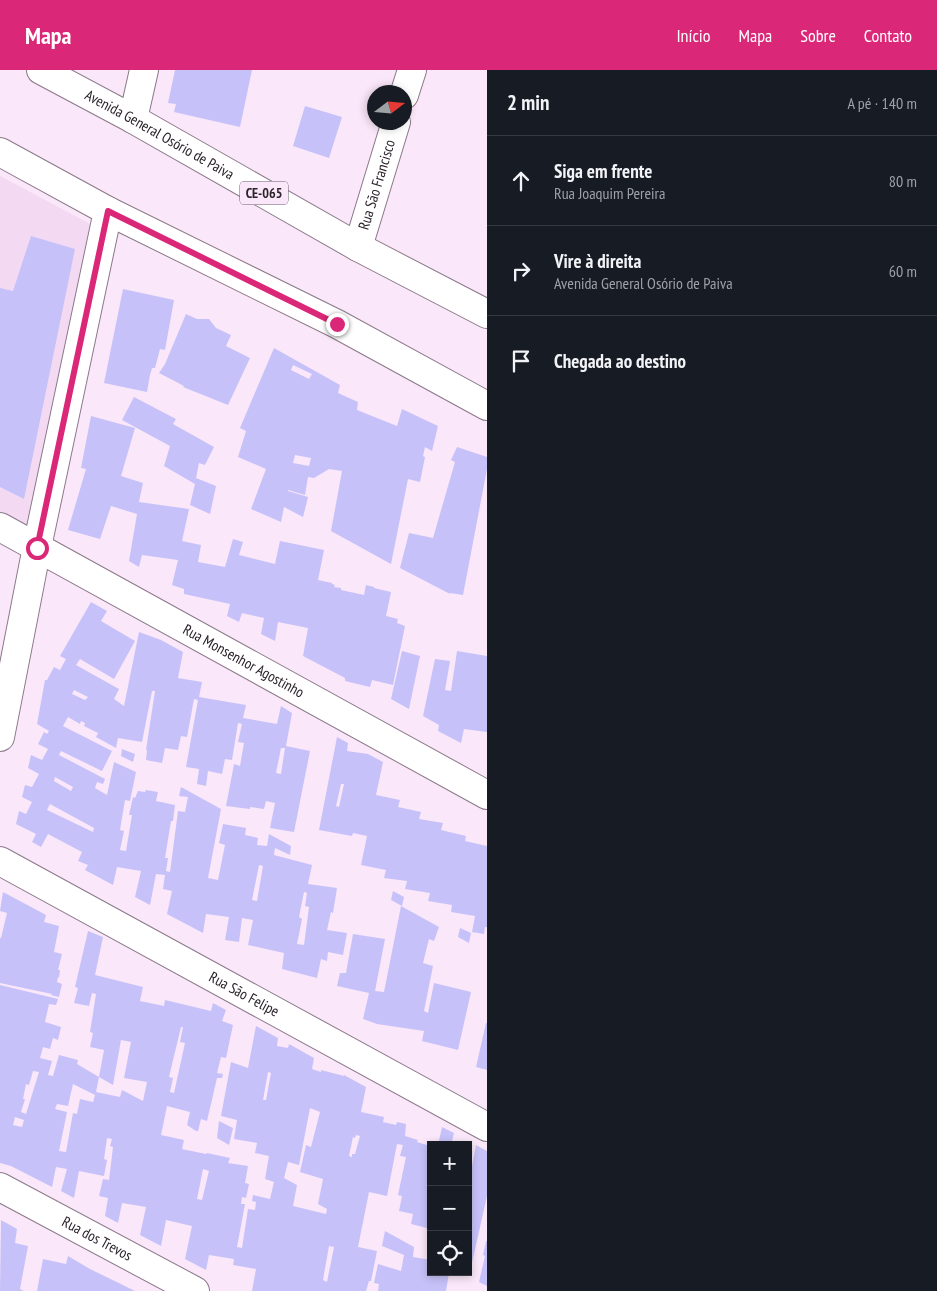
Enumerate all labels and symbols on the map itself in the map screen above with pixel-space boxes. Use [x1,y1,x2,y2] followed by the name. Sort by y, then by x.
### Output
[82,85,238,184] street label: Avenida General Osório de Paiva
[367,85,412,130] north arrow
[354,137,399,232] street label: Rua São Francisco
[240,182,288,204] road number: CE-065
[326,313,349,336] route end
[26,537,49,560] route start
[180,620,308,702] street label: Rua Monsenhor Agostinho
[206,967,283,1021] street label: Rua São Felipe
[59,1212,136,1265] street label: Rua dos Trevos

